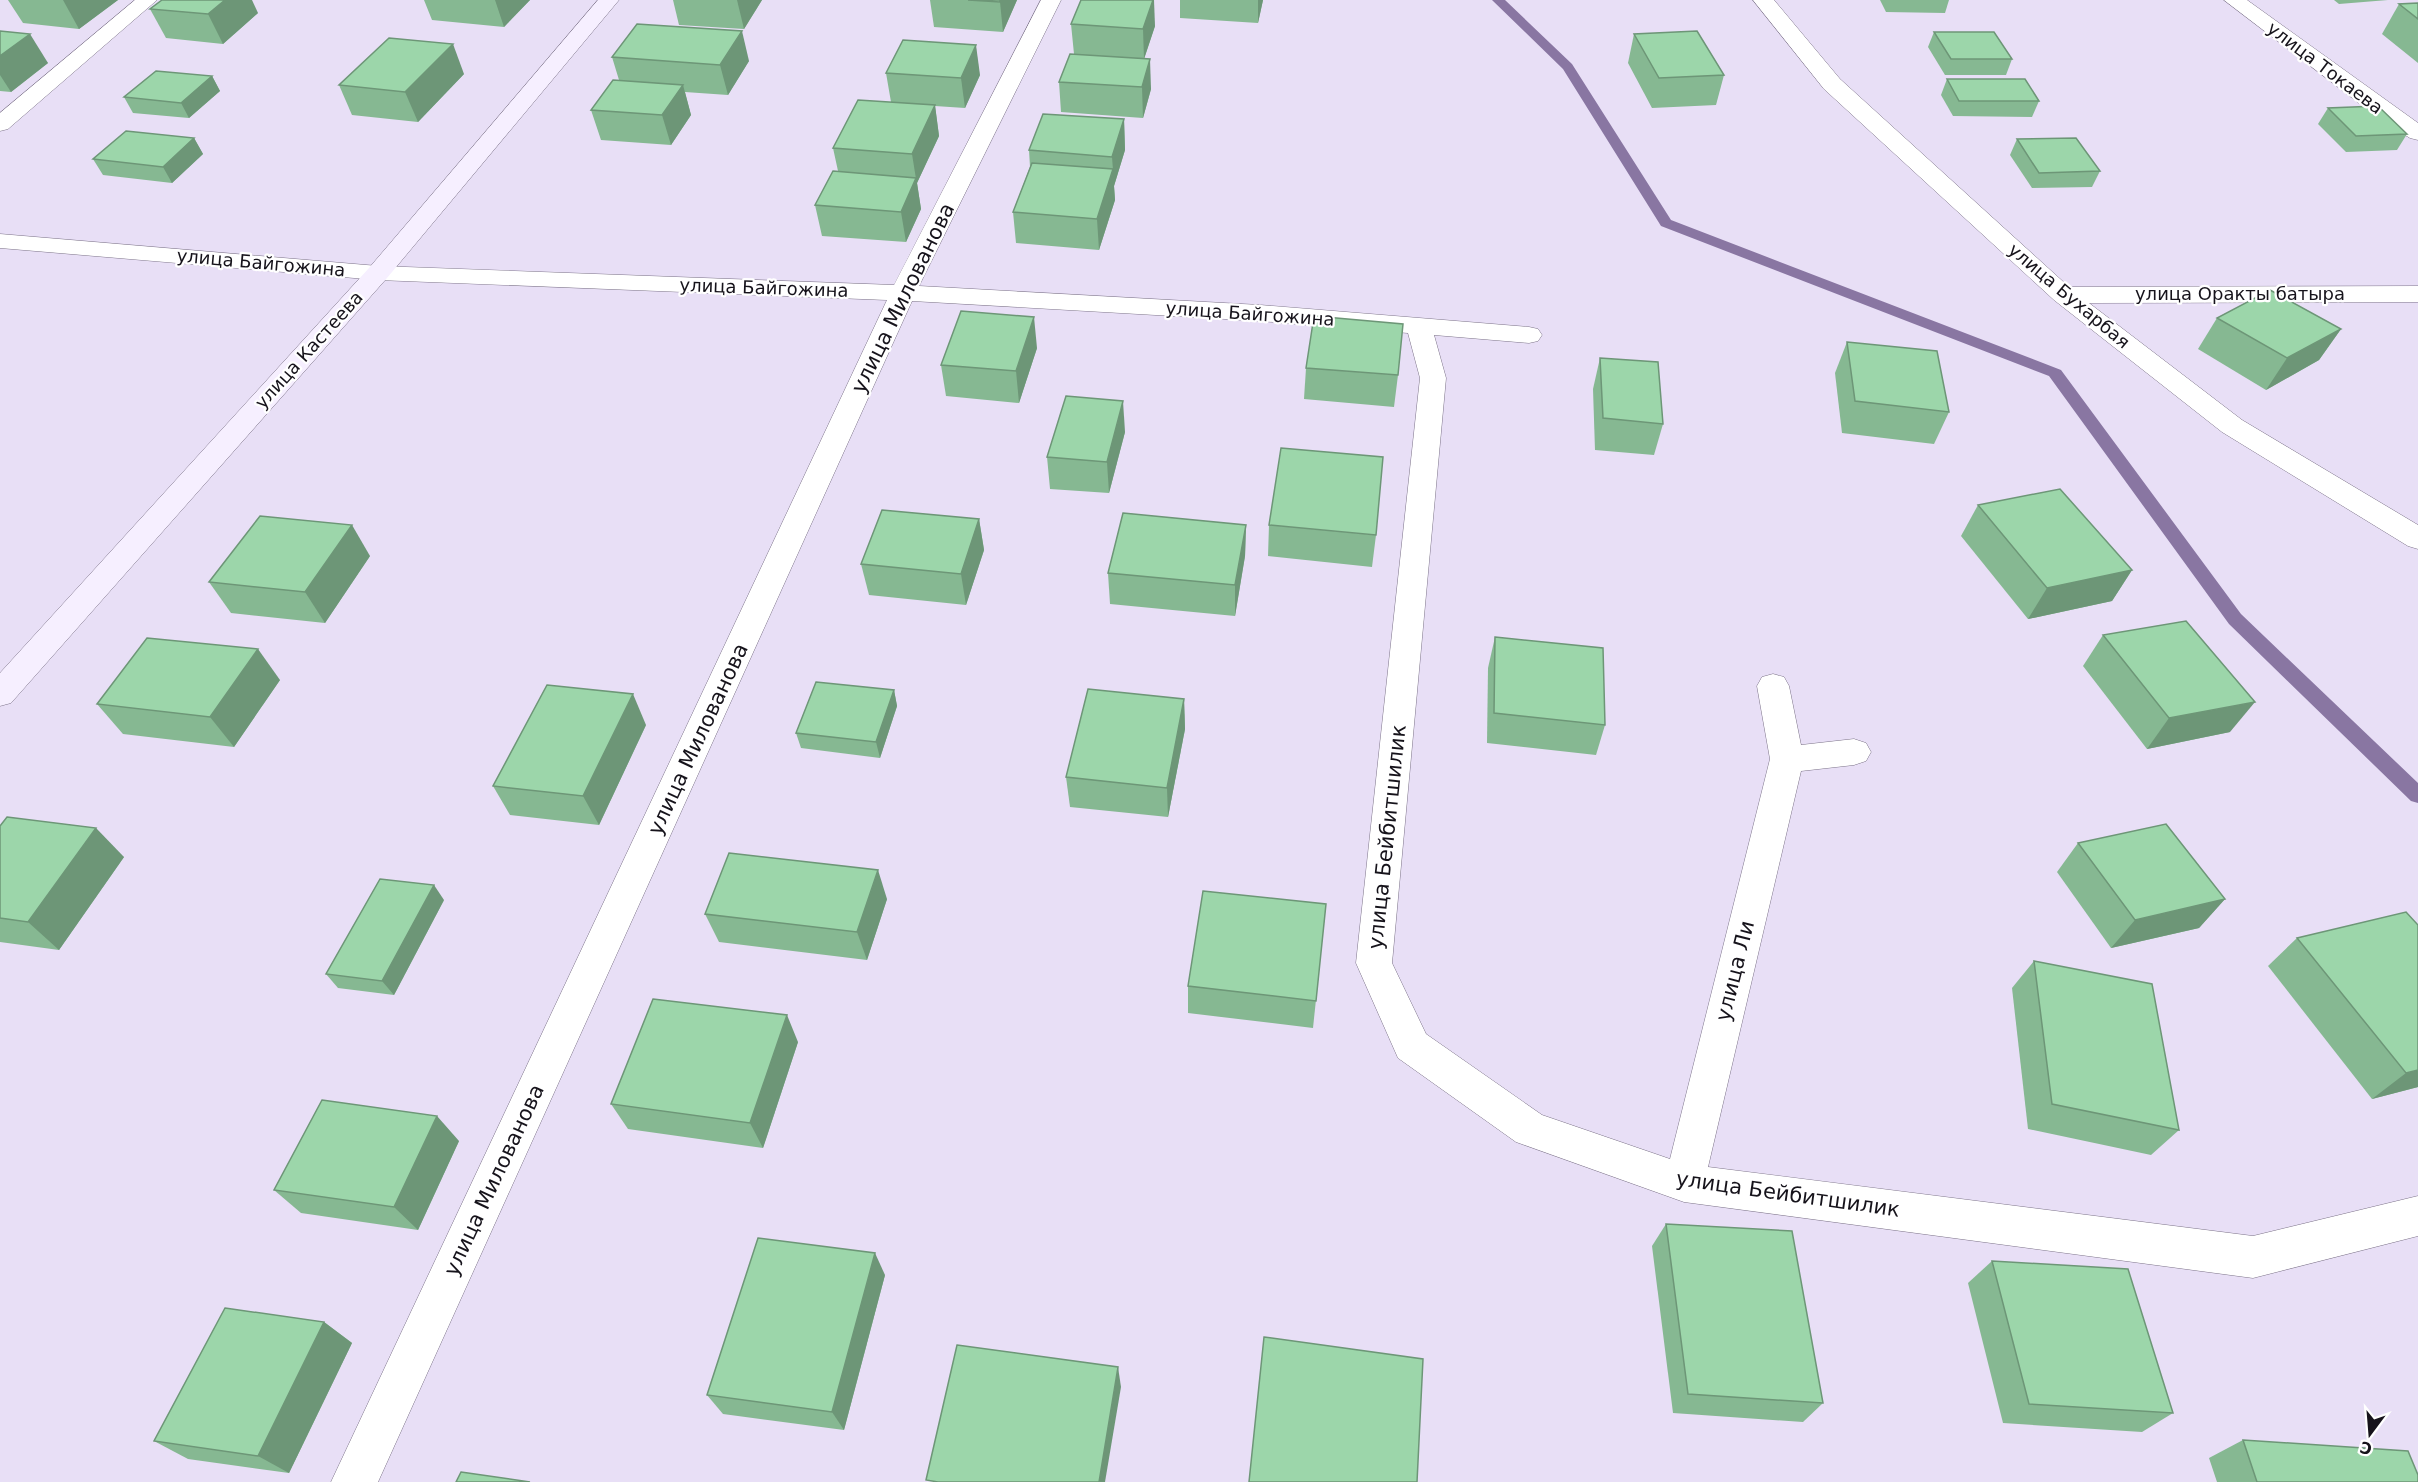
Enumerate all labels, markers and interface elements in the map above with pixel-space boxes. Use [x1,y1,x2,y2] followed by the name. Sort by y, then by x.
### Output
[2263,17,2387,118] street label: улица Токаева
[847,199,959,397] street label: улица Милованова
[2004,239,2134,352] street label: улица Бухарбая
[176,245,346,280] street label: улица Байгожина
[679,274,849,301] street label: улица Байгожина
[2135,283,2345,304] street label: улица Оракты батыра
[250,287,367,413] street label: улица Кастеева
[1165,297,1335,330] street label: улица Байгожина
[643,639,753,839] street label: улица Милованова
[1363,723,1411,951] street label: улица Бейбитшилик
[1711,918,1759,1024] street label: улица Ли
[439,1080,549,1280] street label: улица Милованова
[1675,1166,1901,1222] street label: улица Бейбитшилик
[2340,1404,2400,1464] north arrow
[2358,1437,2374,1459] text: С

